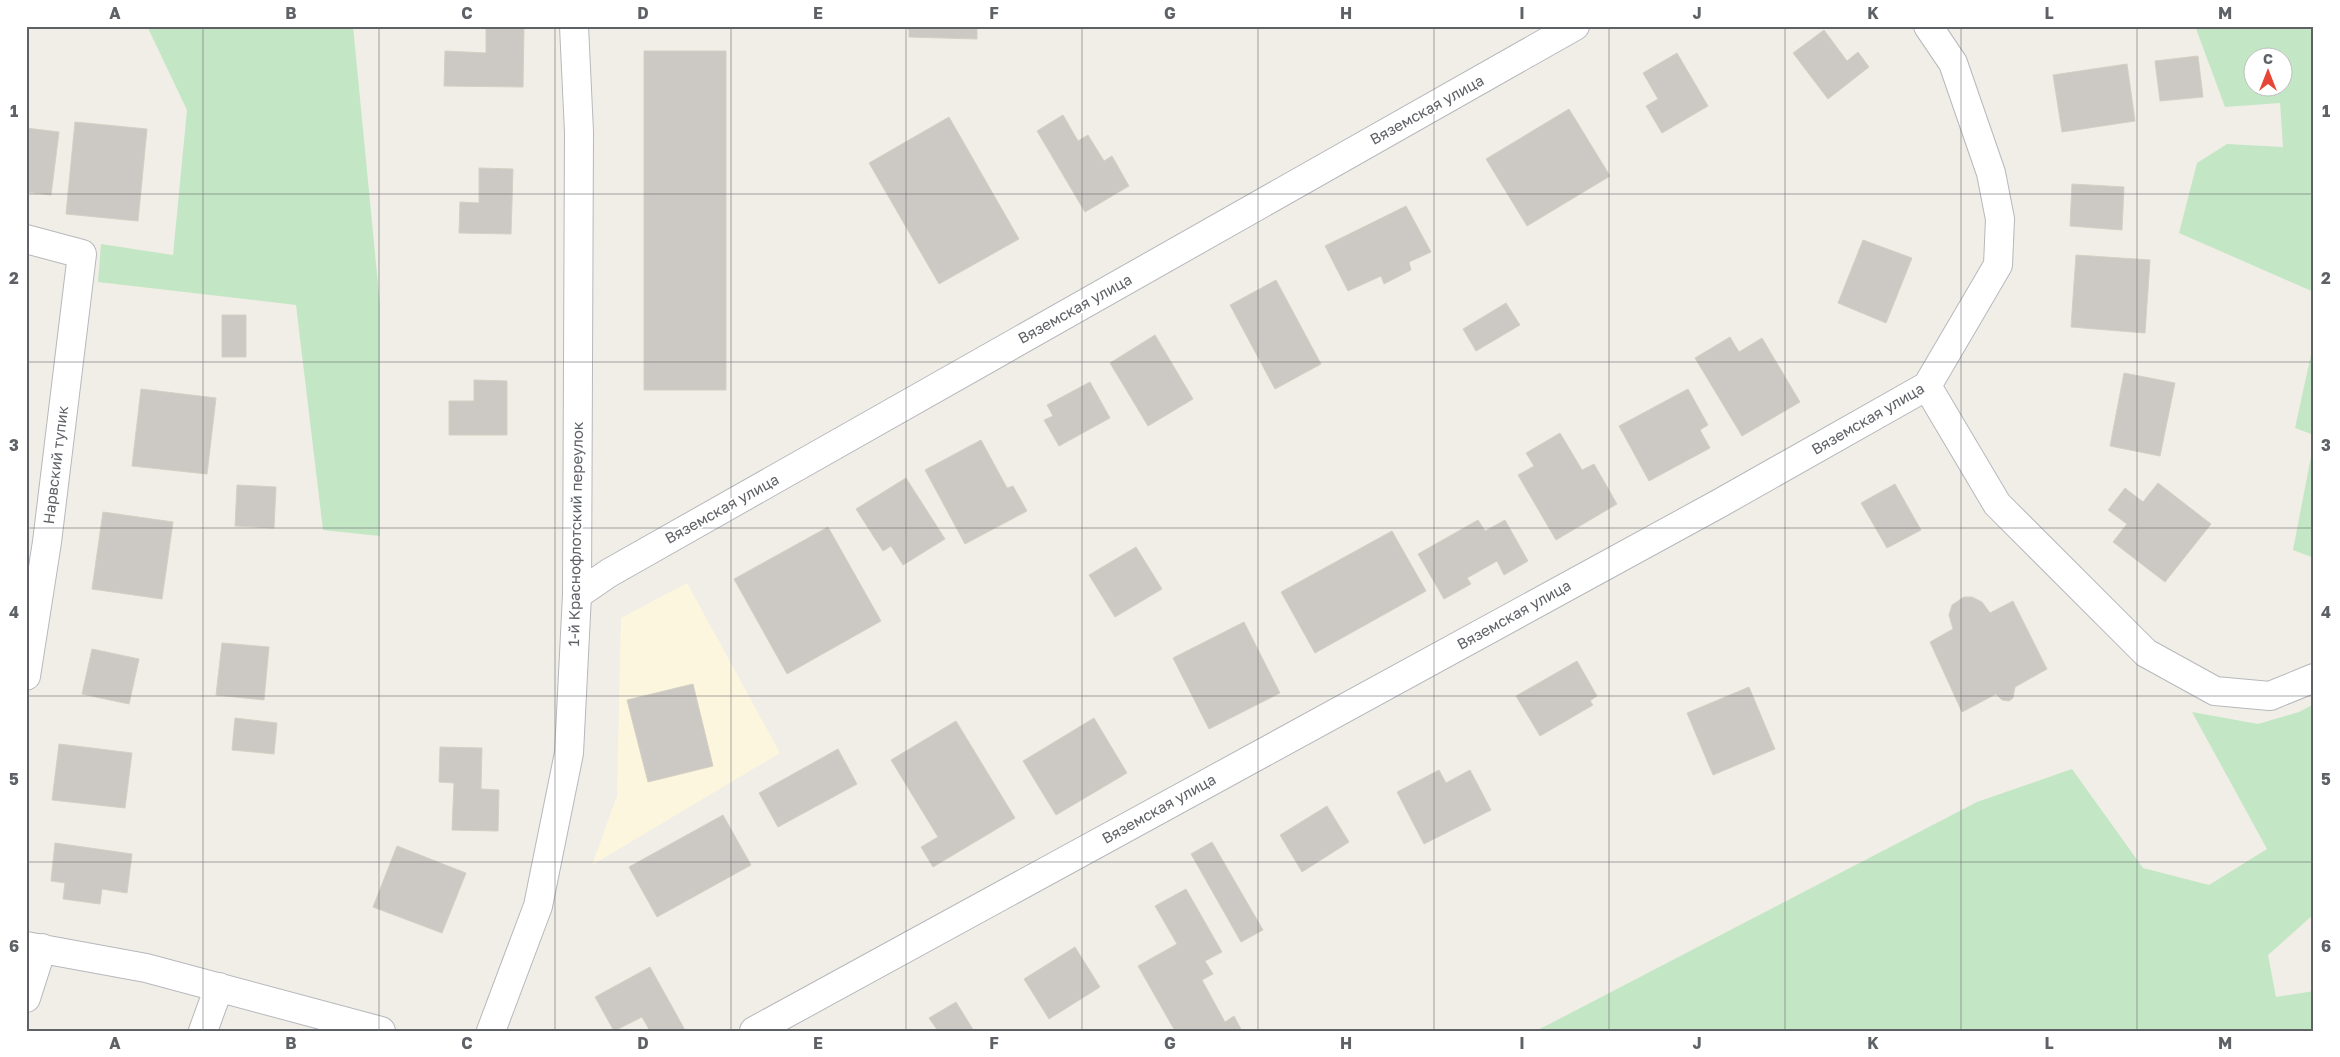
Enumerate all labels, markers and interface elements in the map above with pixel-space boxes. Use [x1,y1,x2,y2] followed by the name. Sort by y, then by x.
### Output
[109,3,121,23] text: A
[285,3,297,23] text: B
[461,3,473,23] text: C
[637,3,649,23] text: D
[813,3,823,23] text: E
[989,3,999,23] text: F
[1164,3,1176,23] text: G
[1340,3,1352,23] text: H
[1519,3,1525,23] text: I
[1692,3,1702,23] text: J
[1867,3,1879,23] text: K
[2044,3,2054,23] text: L
[2218,3,2232,23] text: M
[2242,48,2292,98] north arrow
[2263,50,2273,67] text: С
[1367,70,1487,148] street label: Вяземская улица
[10,101,18,121] text: 1
[2322,101,2330,121] text: 1
[9,268,19,288] text: 2
[2321,268,2331,288] text: 2
[1015,269,1135,347] street label: Вяземская улица
[1808,379,1927,458] street label: Вяземская улица
[39,404,71,525] street label: Нарвский тупик
[564,421,586,647] street label: 1-й Краснофлотский переулок
[9,435,19,455] text: 3
[2321,435,2331,455] text: 3
[662,469,782,547] street label: Вяземская улица
[1454,575,1574,653] street label: Вяземская улица
[9,602,19,622] text: 4
[2321,602,2331,622] text: 4
[9,769,19,789] text: 5
[1099,769,1219,847] street label: Вяземская улица
[2321,769,2331,789] text: 5
[9,936,19,956] text: 6
[2321,936,2331,956] text: 6
[109,1033,121,1053] text: A
[285,1033,297,1053] text: B
[461,1033,473,1053] text: C
[637,1033,649,1053] text: D
[813,1033,823,1053] text: E
[989,1033,999,1053] text: F
[1164,1033,1176,1053] text: G
[1340,1033,1352,1053] text: H
[1519,1033,1525,1053] text: I
[1692,1033,1702,1053] text: J
[1867,1033,1879,1053] text: K
[2044,1033,2054,1053] text: L
[2218,1033,2232,1053] text: M

